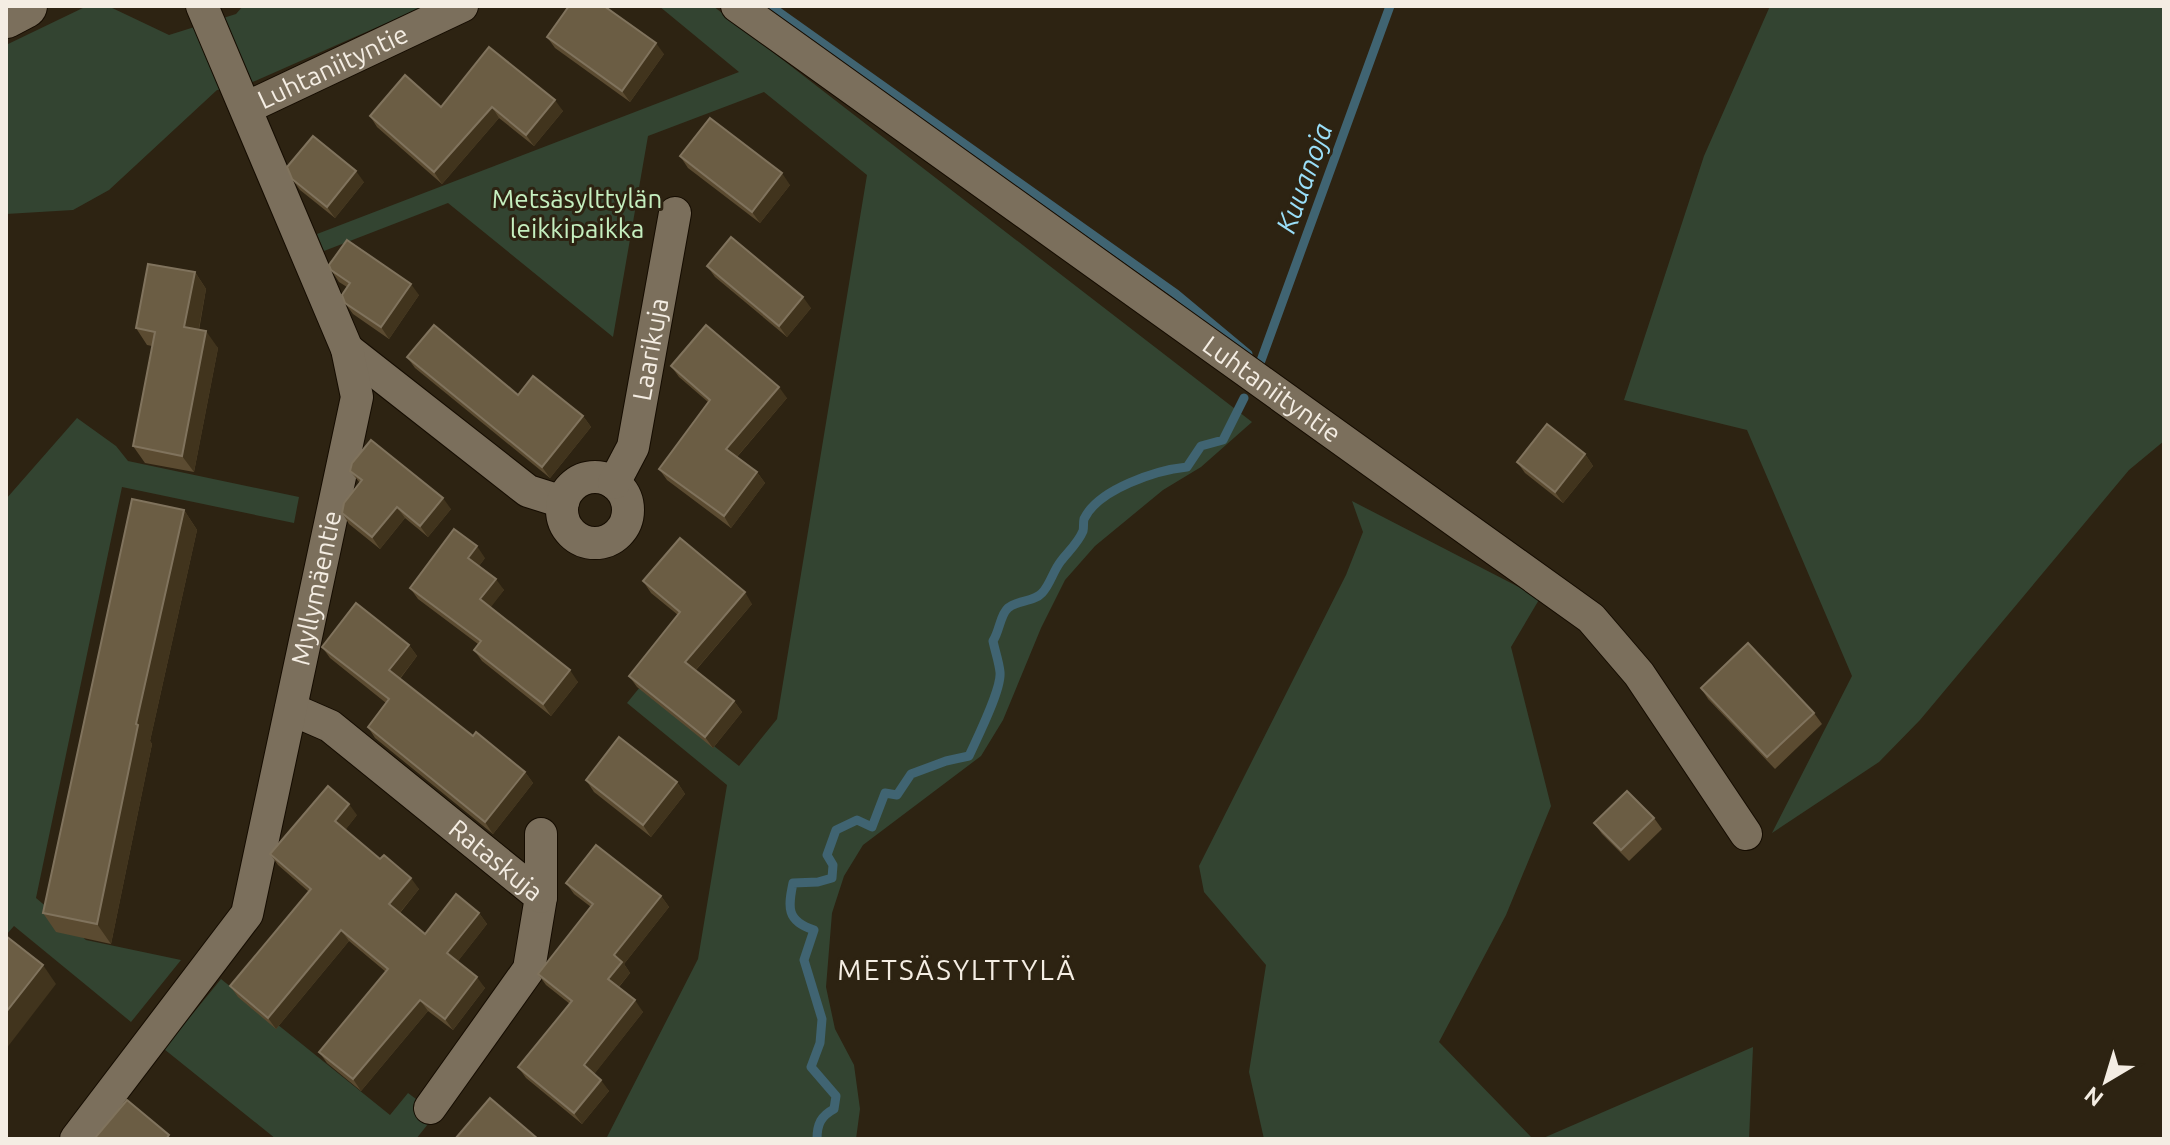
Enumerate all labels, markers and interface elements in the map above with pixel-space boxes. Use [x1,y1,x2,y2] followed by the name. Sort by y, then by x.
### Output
[253,19,412,114] street label: Luhtaniityntie
[1269,119,1338,237] water label: Kuuanoja
[492,184,662,243] park label: Metsäsylttylän leikkipaikka
[627,295,673,403] street label: Laarikuja
[1198,330,1347,448] street label: Luhtaniityntie
[285,508,346,668] street label: Myllymäentie
[443,813,549,907] street label: Rataskuja
[837,954,1077,985] district label: METSÄSYLTTYLÄ
[2066,1041,2146,1121] north arrow
[2079,1082,2108,1112] text: N

